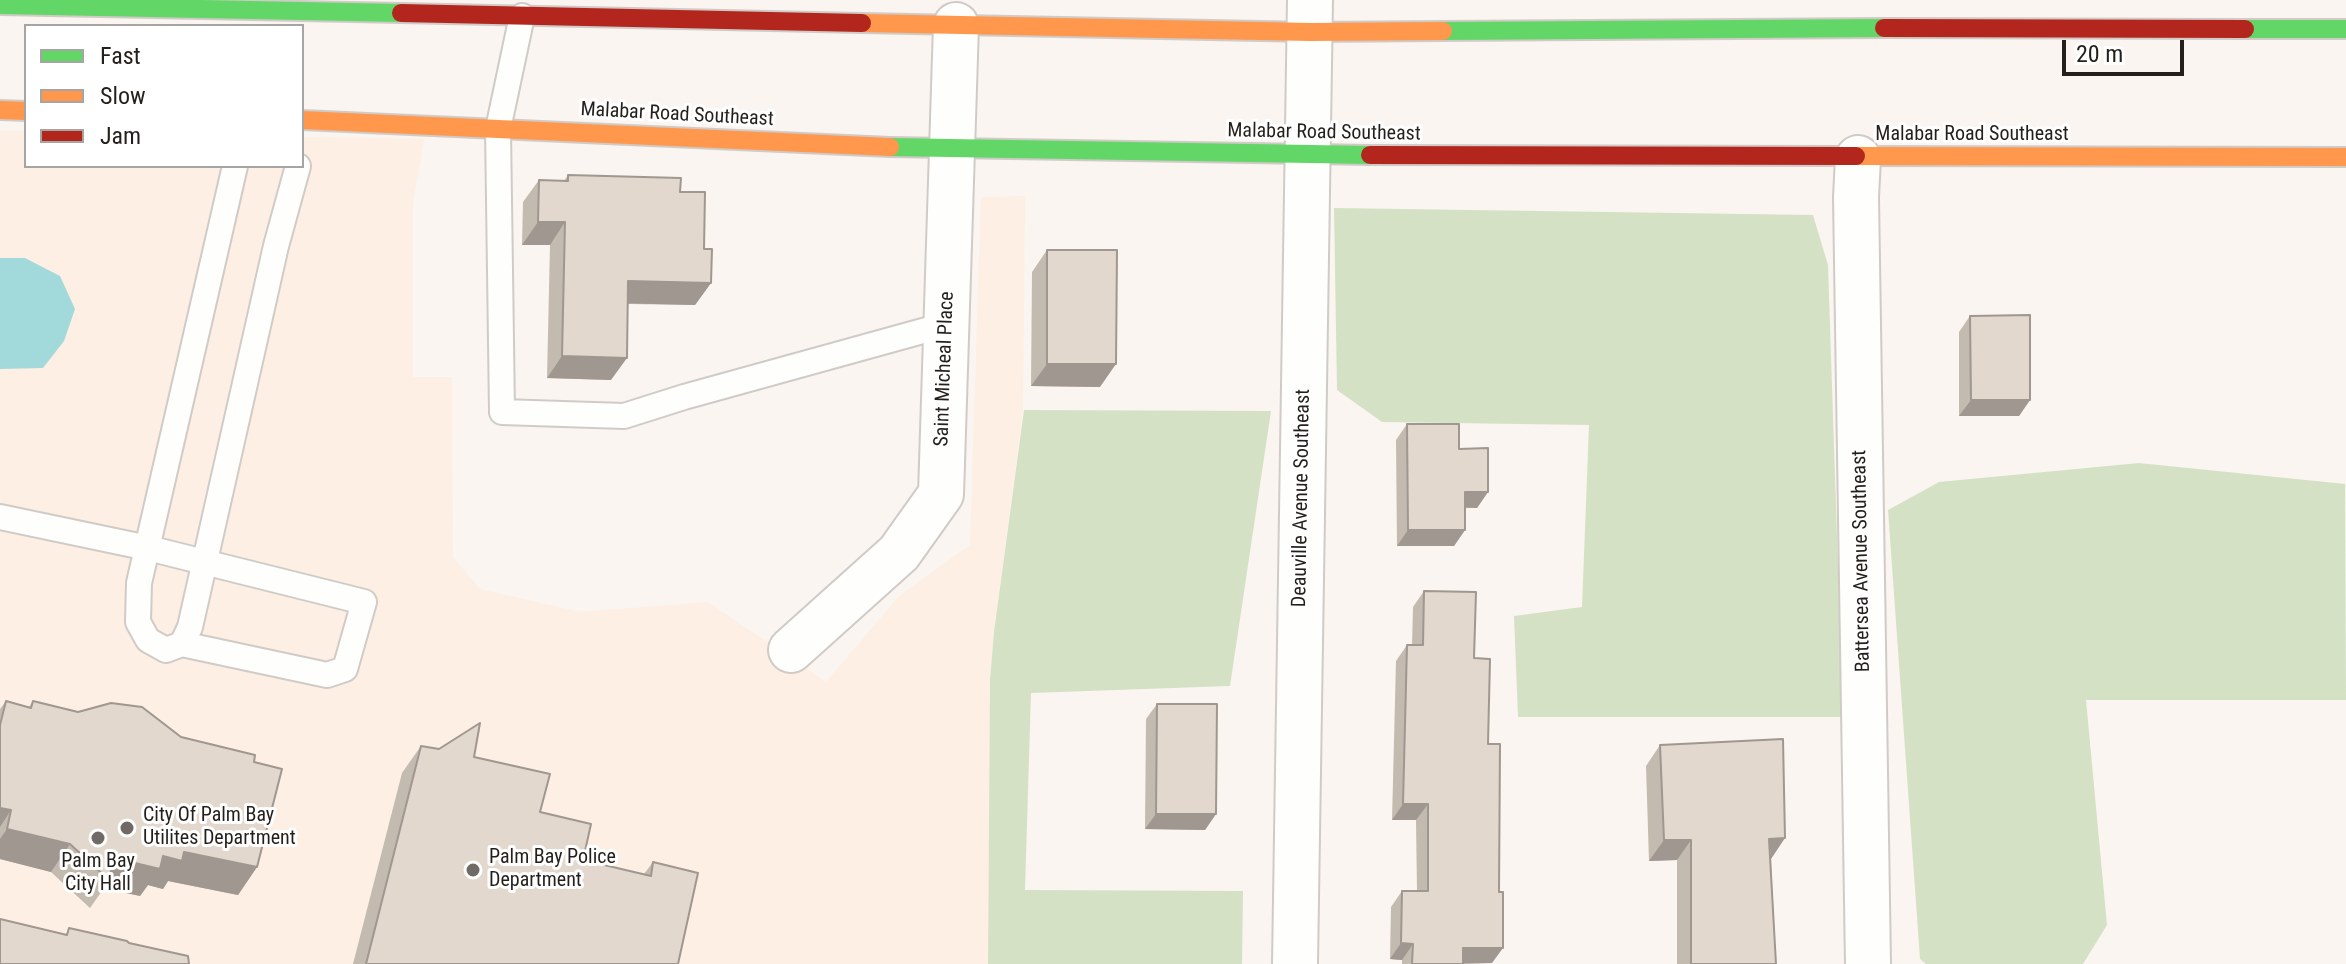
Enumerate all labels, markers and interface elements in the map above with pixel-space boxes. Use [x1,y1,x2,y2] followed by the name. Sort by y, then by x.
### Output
[24,24,304,168] legend
[2066,24,2188,74] scale bar
[2076,40,2123,68] text: 20 m
[100,42,141,70] text: Fast
[100,82,146,110] text: Slow
[580,98,774,132] street label: Malabar Road Southeast
[1227,119,1421,147] street label: Malabar Road Southeast
[100,122,141,150] text: Jam
[1875,123,2069,147] street label: Malabar Road Southeast
[930,291,960,447] street label: Saint Micheal Place
[1288,389,1316,607] street label: Deauville Avenue Southeast
[1848,450,1876,672] street label: Battersea Avenue Southeast
[143,804,296,851] place label: City Of Palm Bay Utilites Department
[118,819,136,837] marker: City Of Palm Bay Utilites Department
[89,829,107,847] marker: Palm Bay City Hall
[489,846,616,893] place label: Palm Bay Police Department
[61,850,135,897] place label: Palm Bay City Hall
[464,861,482,879] marker: Palm Bay Police Department

